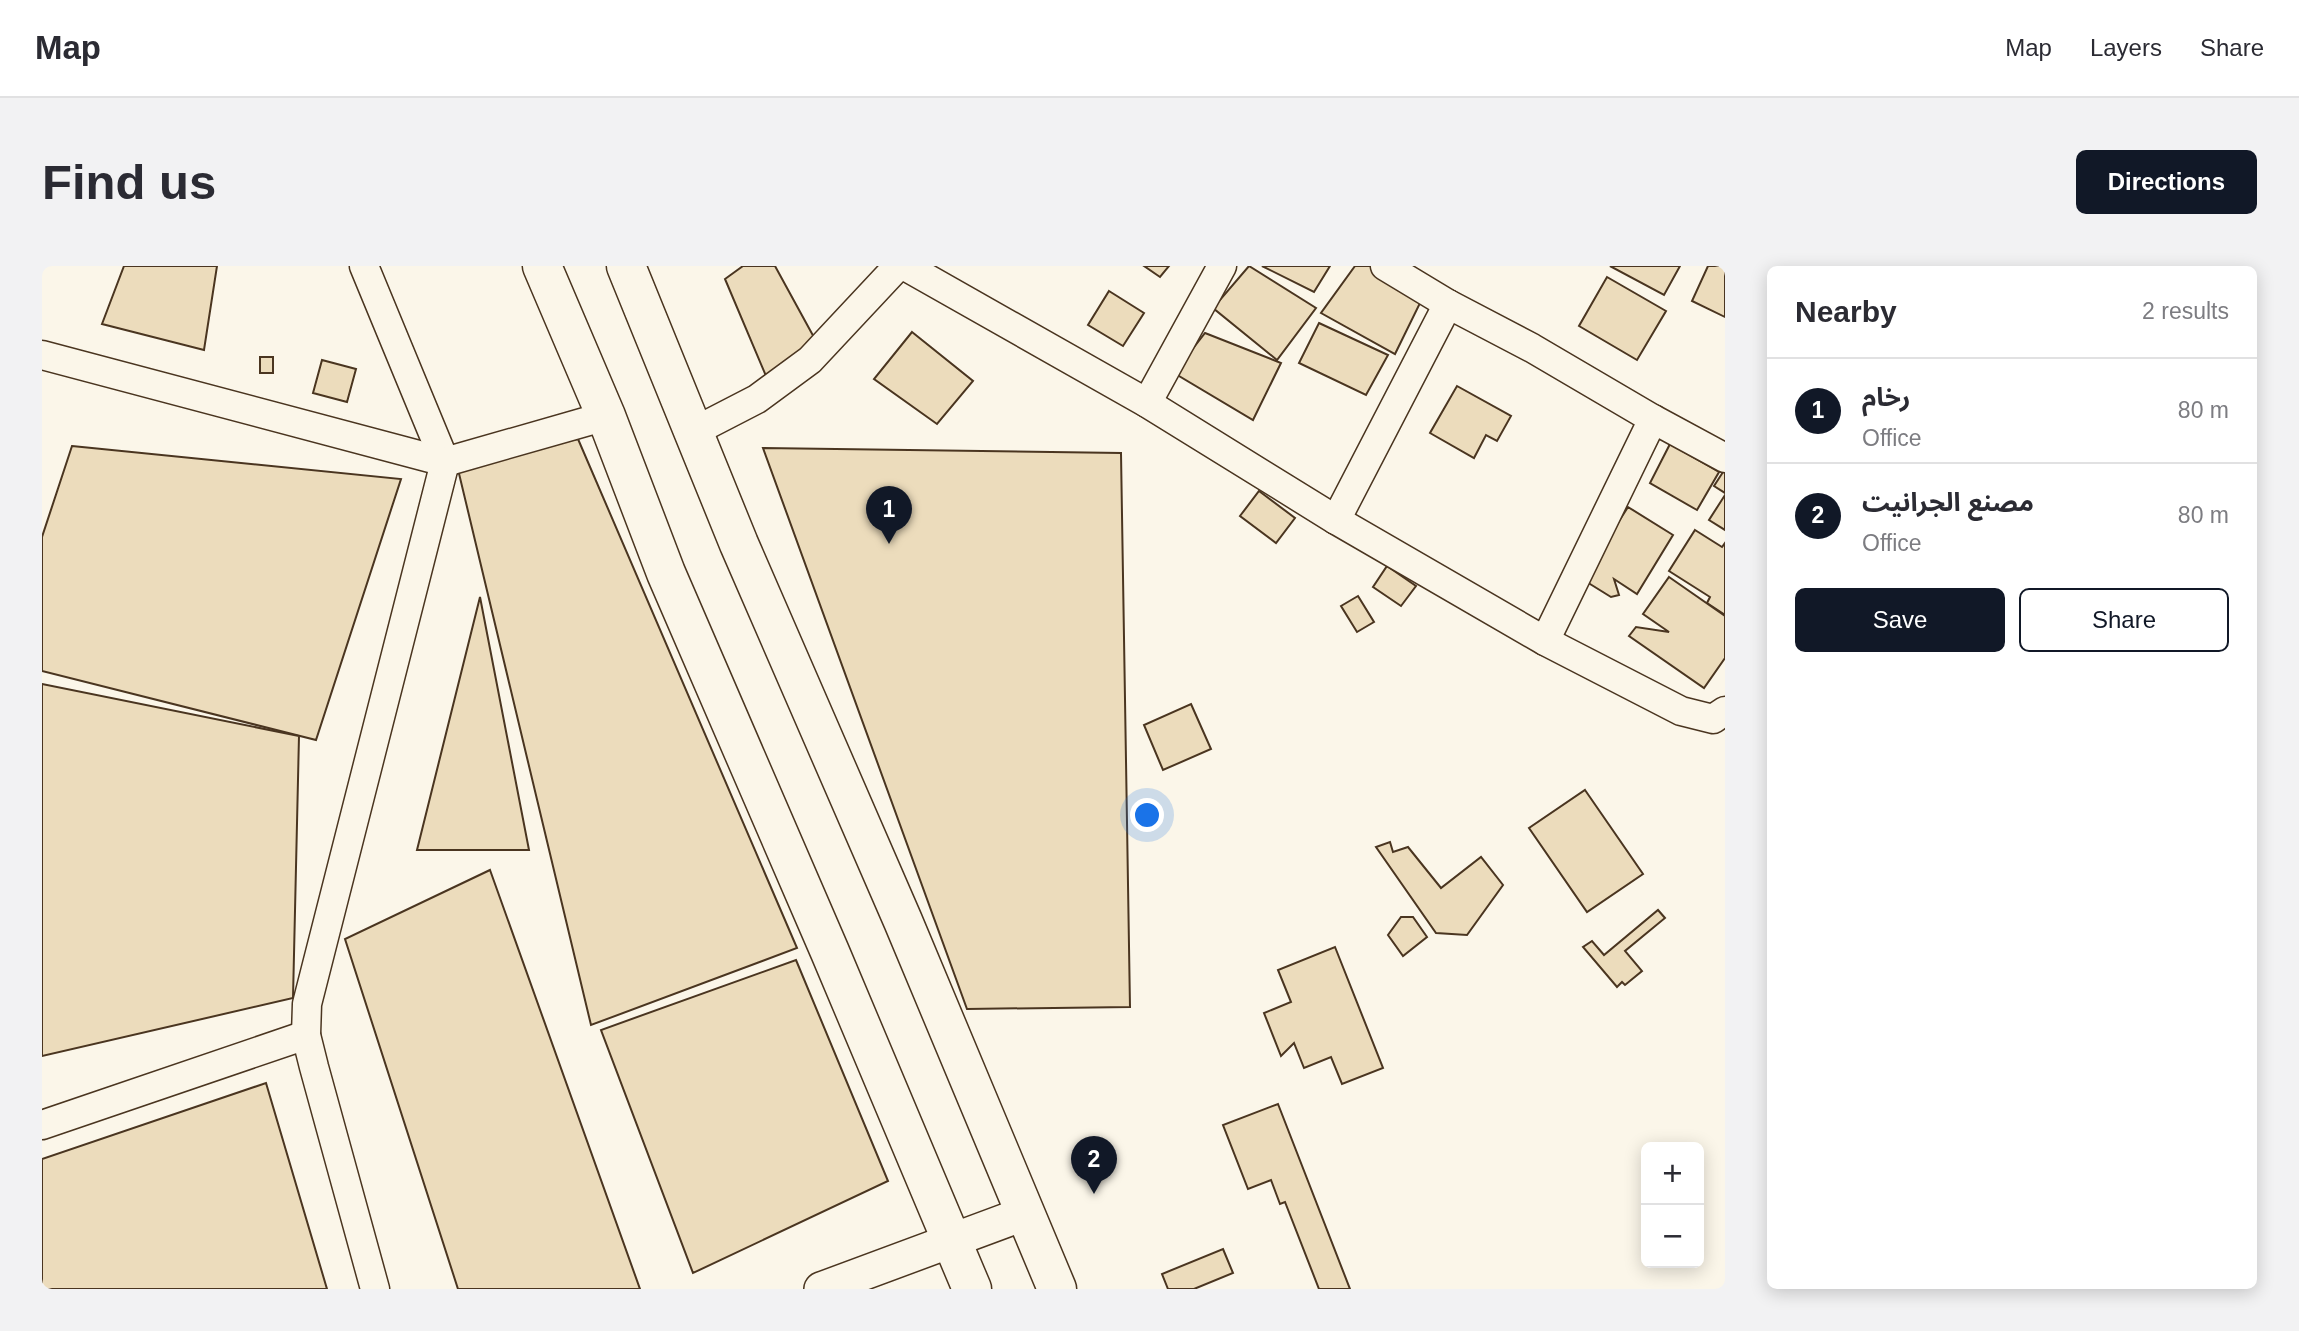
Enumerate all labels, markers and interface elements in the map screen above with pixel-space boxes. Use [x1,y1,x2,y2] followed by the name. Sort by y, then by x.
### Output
[35,29,101,66] text: Map
[2005,34,2052,61] text: Map
[2090,34,2162,61] text: Layers
[2200,34,2264,61] text: Share
[2076,150,2257,214] button: Directions
[42,155,216,209] text: Find us
[1795,295,1897,328] text: Nearby
[2142,298,2229,324] text: 2 results
[1862,382,1910,412] text: رخام
[1812,397,1824,423] text: 1
[2178,397,2229,423] text: 80 m
[1862,425,1922,451] text: Office
[866,486,912,544] pin: 1
[1862,487,2034,517] text: مصنع الجرانيت
[1812,502,1824,528] text: 2
[2178,502,2229,528] text: 80 m
[1862,530,1922,556] text: Office
[1795,588,2005,652] button: Save
[2019,588,2229,652] button: Share
[1130,798,1164,832] your location
[1071,1136,1117,1194] pin: 2
[1641,1142,1704,1268] map controls
[1641,1142,1704,1205] button: +
[1641,1205,1704,1268] button: −

